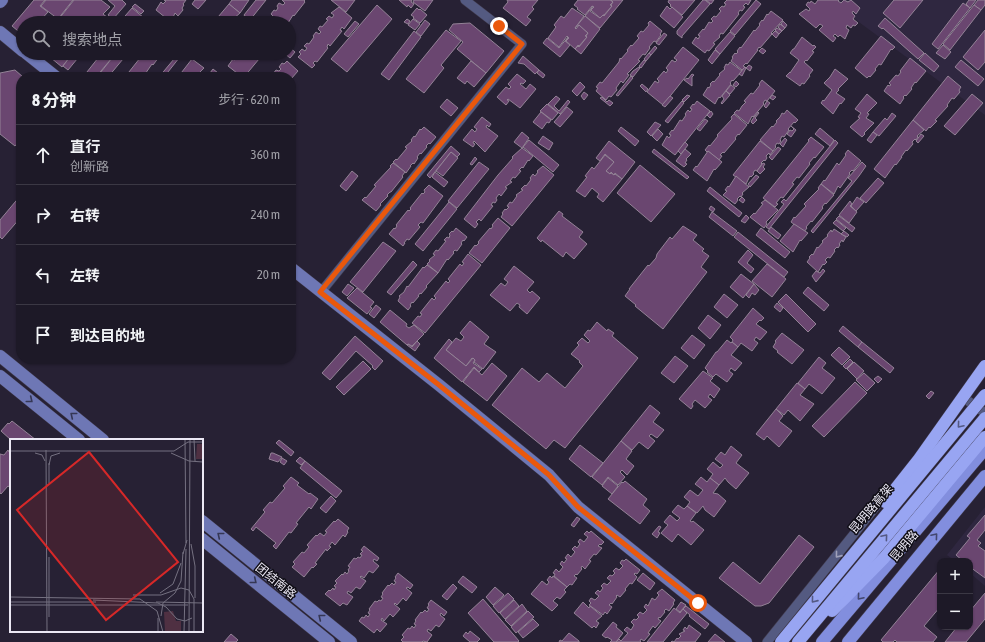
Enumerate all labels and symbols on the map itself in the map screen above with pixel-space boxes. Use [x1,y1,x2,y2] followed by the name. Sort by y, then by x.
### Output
[490,17,508,35] route end
[26,396,33,403] one-way arrow
[70,413,77,420] one-way arrow
[957,420,964,427] one-way arrow
[10,439,203,632] inset map
[846,482,896,536] street label: 昆明路高架
[887,528,921,564] street label: 昆明路
[217,533,224,540] one-way arrow
[881,534,888,541] one-way arrow
[930,534,937,541] one-way arrow
[835,550,842,557] one-way arrow
[253,560,299,602] street label: 团结南路
[250,577,257,584] one-way arrow
[858,592,865,599] one-way arrow
[689,594,707,612] route start
[812,596,819,603] one-way arrow
[318,615,325,622] one-way arrow

